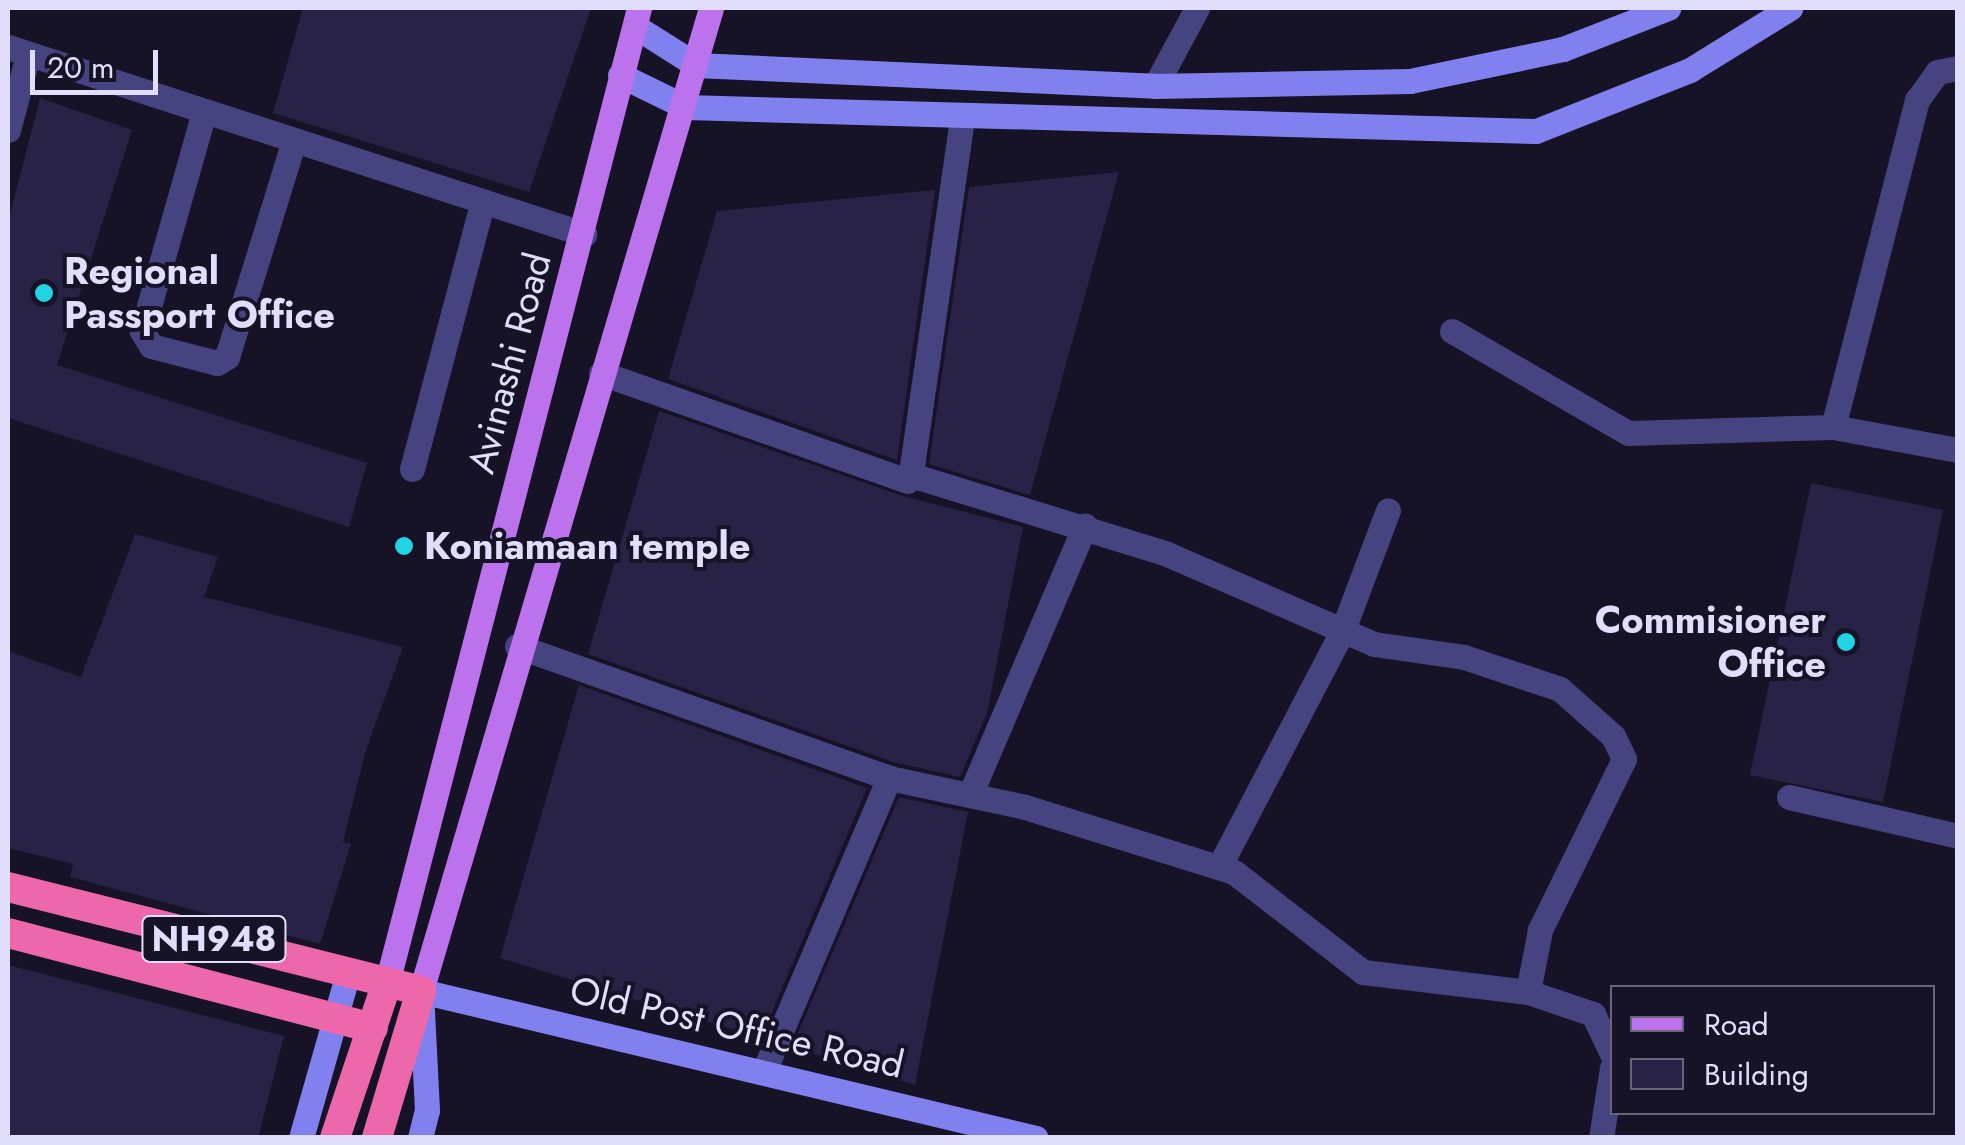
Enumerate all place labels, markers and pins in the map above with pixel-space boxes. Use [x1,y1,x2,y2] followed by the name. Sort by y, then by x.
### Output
[64,248,335,338] place label: Regional Passport Office
[33,282,55,304] marker: Regional Passport Office
[424,523,751,569] place label: Koniamaan temple
[393,535,415,557] marker: Koniamaan temple
[1595,597,1826,686] place label: Commisioner Office
[1835,631,1857,653] marker: Commisioner Office

